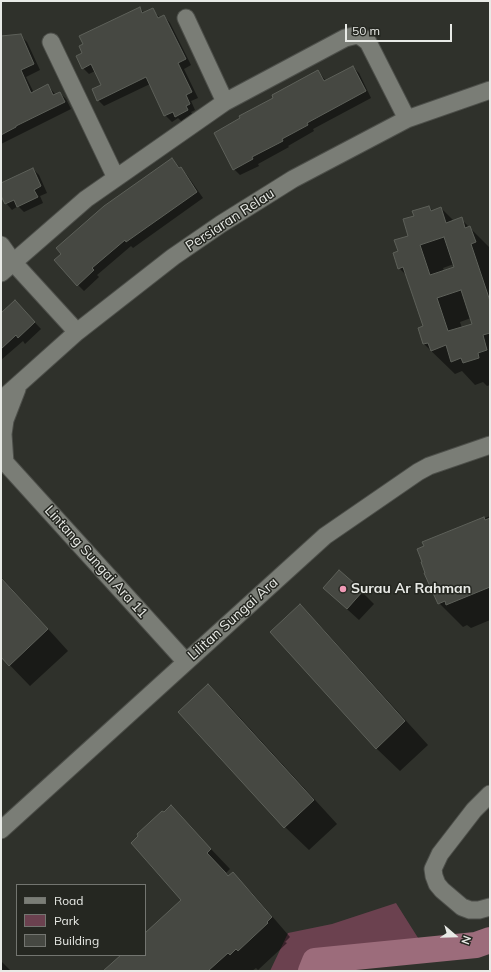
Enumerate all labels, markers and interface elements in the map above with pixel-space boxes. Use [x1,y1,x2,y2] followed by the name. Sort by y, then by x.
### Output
[347,16,454,42] scale bar
[352,23,380,38] text: 50 m
[183,185,277,255] street label: Persiaran Relau
[41,502,151,622] street label: Lintang Sungai Ara 11
[185,574,281,664] street label: Lilitan Sungai Ara
[351,581,471,597] place label: Surau Ar Rahman
[338,584,348,594] marker: Surau Ar Rahman
[16,884,146,956] legend
[54,893,83,908] text: Road
[54,913,79,928] text: Park
[435,916,475,956] north arrow
[54,933,99,948] text: Building
[458,934,474,946] text: N

